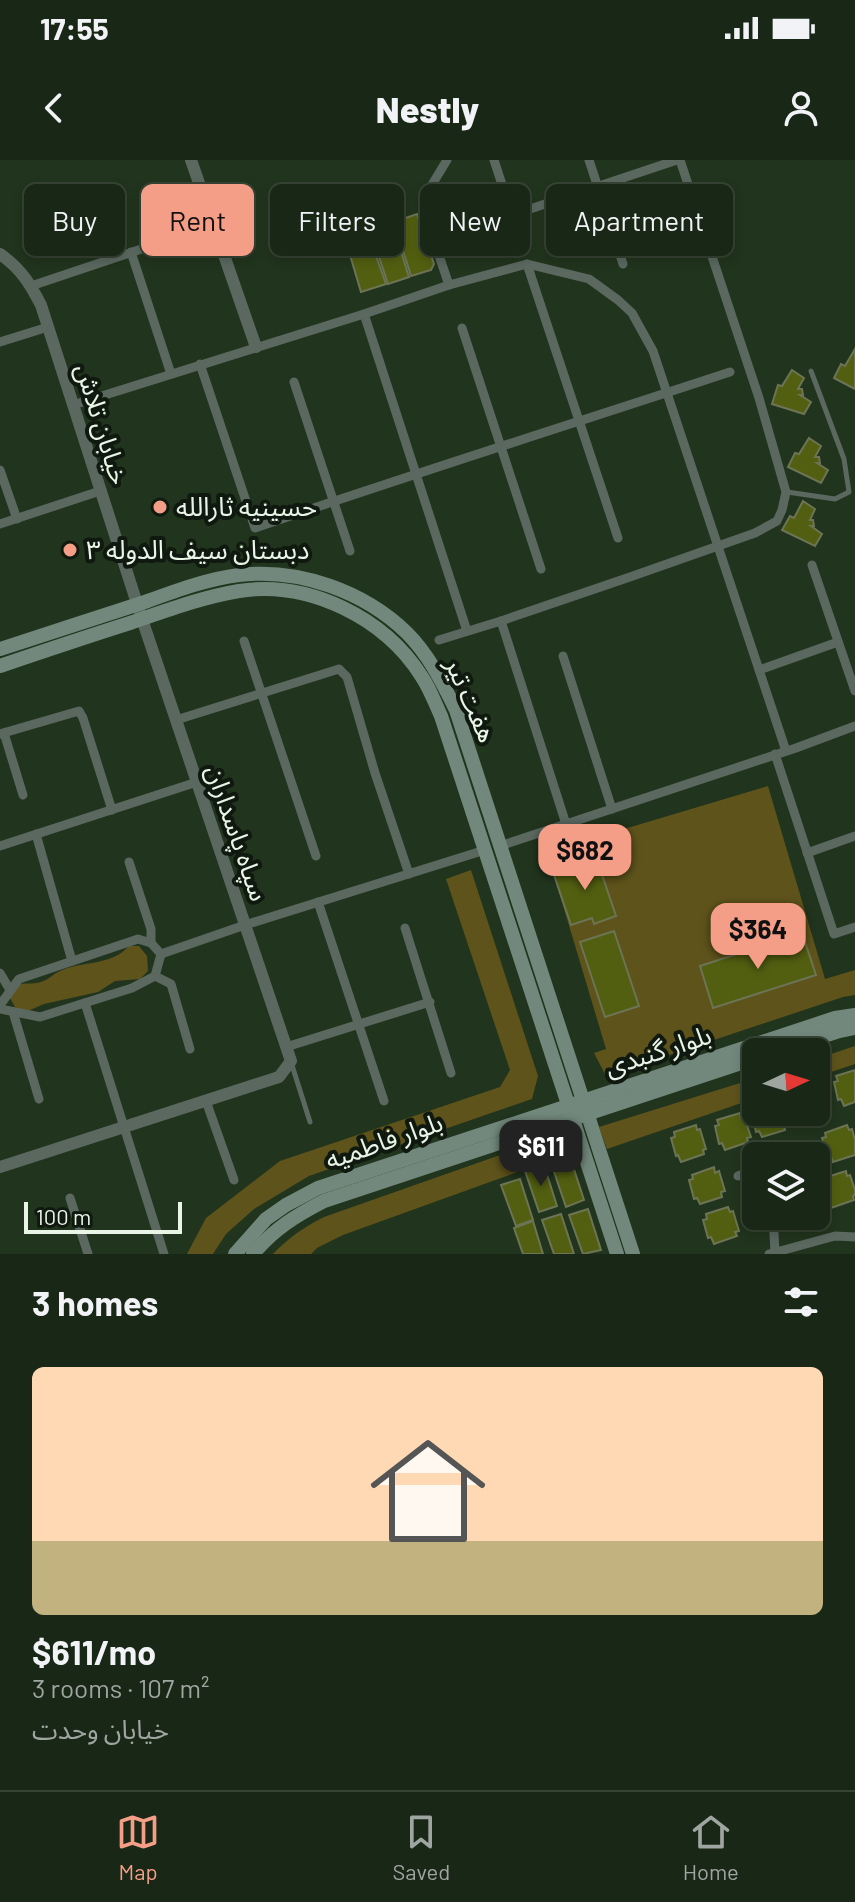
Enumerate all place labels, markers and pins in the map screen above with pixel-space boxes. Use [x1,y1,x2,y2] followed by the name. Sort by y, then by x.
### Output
[176,490,317,522] place label: حسینیه ثارالله
[151,498,169,516] marker: حسینیه ثارالله
[86,533,309,565] place label: دبستان سیف الدوله ۳
[61,541,79,559] marker: دبستان سیف الدوله ۳
[538,824,632,892] pin: $682
[711,903,805,971] pin: $364
[494,1120,588,1188] pin: $611

